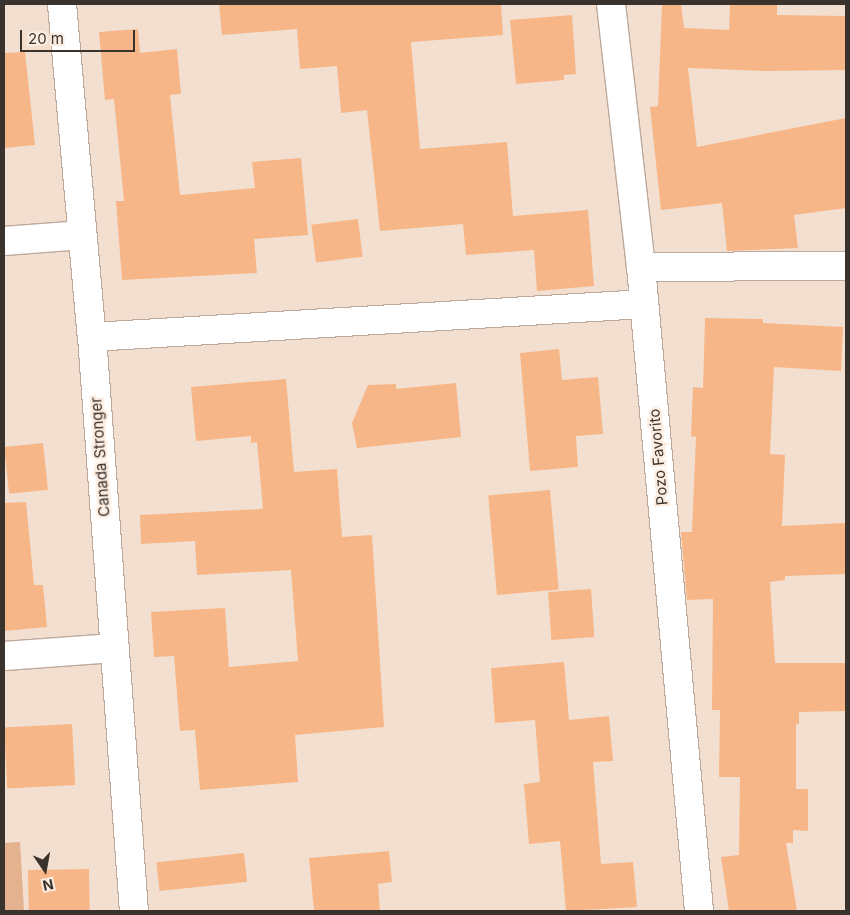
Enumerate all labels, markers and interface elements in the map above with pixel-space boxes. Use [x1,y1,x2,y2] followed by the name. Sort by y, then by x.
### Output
[22,20,138,52] scale bar
[28,29,64,48] text: 20 m
[87,397,113,517] street label: Canada Stronger
[645,408,671,506] street label: Pozo Favorito
[20,845,70,895] north arrow
[41,876,55,895] text: N

